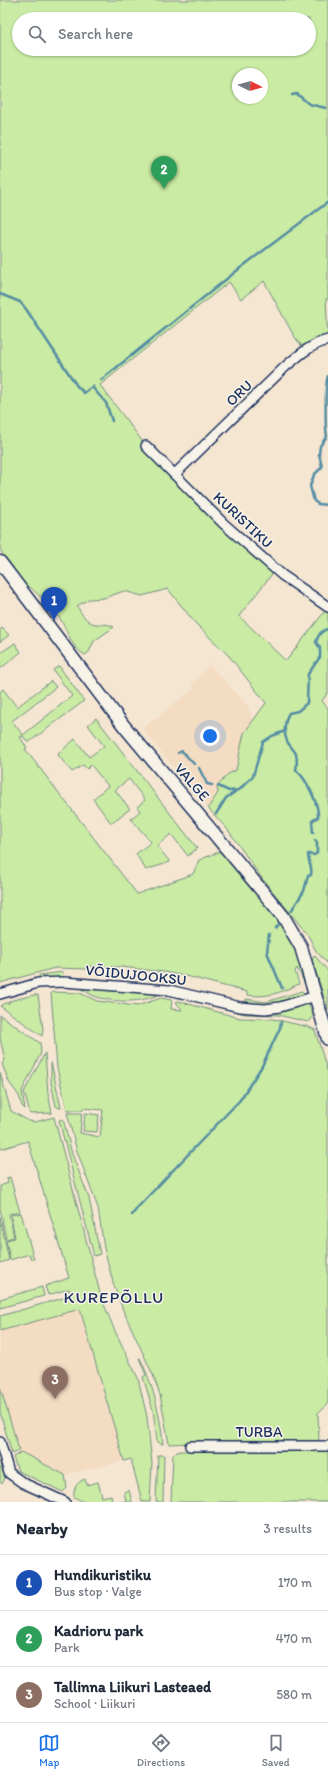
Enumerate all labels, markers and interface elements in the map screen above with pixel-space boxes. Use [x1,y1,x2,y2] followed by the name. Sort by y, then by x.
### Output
[12,12,316,56] search box
[26,23,48,45] icon: search
[58,25,133,43] text: Search here
[232,68,268,104] north arrow
[151,156,177,189] pin: 2
[222,376,256,410] street label: ORU
[210,488,276,552] street label: KURISTIKU
[41,587,67,620] pin: 1
[200,726,220,746] your location
[171,759,213,805] street label: VALGE
[85,961,187,989] street label: VÕIDUJOOKSU
[64,1287,164,1307] district label: KUREPÕLLU
[42,1366,68,1399] pin: 3
[235,1423,283,1441] street label: TURBA
[16,1518,68,1538] text: Nearby
[263,1521,312,1536] text: 3 results
[54,1566,151,1584] text: Hundikuristiku
[26,1575,32,1590] text: 1
[278,1575,312,1590] text: 170 m
[54,1584,142,1599] text: Bus stop · Valge
[54,1622,143,1640] text: Kadrioru park
[26,1631,32,1646] text: 2
[276,1631,312,1646] text: 470 m
[54,1640,80,1655] text: Park
[54,1678,211,1696] text: Tallinna Liikuri Lasteaed
[25,1687,33,1702] text: 3
[276,1687,312,1702] text: 580 m
[54,1696,135,1711] text: School · Liikuri
[38,1732,60,1769] tab: Map
[137,1732,185,1769] tab: Directions
[262,1732,290,1769] tab: Saved

